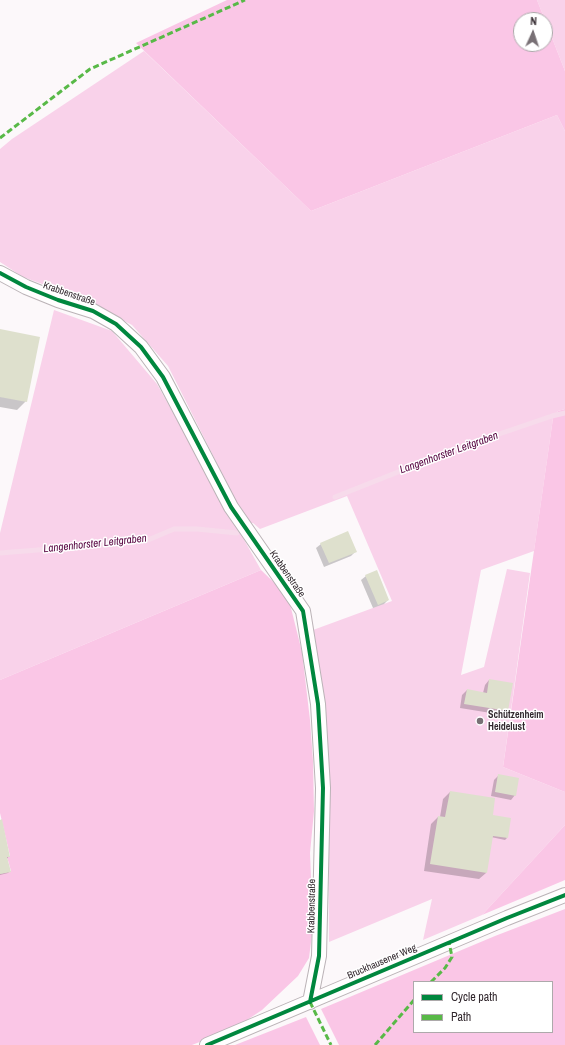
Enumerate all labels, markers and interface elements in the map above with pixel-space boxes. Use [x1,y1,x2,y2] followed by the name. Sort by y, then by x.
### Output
[513,12,553,52] north arrow
[530,14,537,28] text: N
[41,279,97,309] street label: Krabbenstraße
[398,429,500,477] water label: Langenhorster Leitgraben
[43,532,147,556] water label: Langenhorster Leitgraben
[267,548,307,600] street label: Krabbenstraße
[488,709,544,732] place label: Schützenheim Heidelust
[475,716,485,726] marker: Schützenheim Heidelust
[306,879,318,933] street label: Krabbenstraße
[346,942,418,982] street label: Bruckhausener Weg
[413,981,553,1033] legend
[451,989,498,1005] text: Cycle path
[451,1009,471,1025] text: Path

